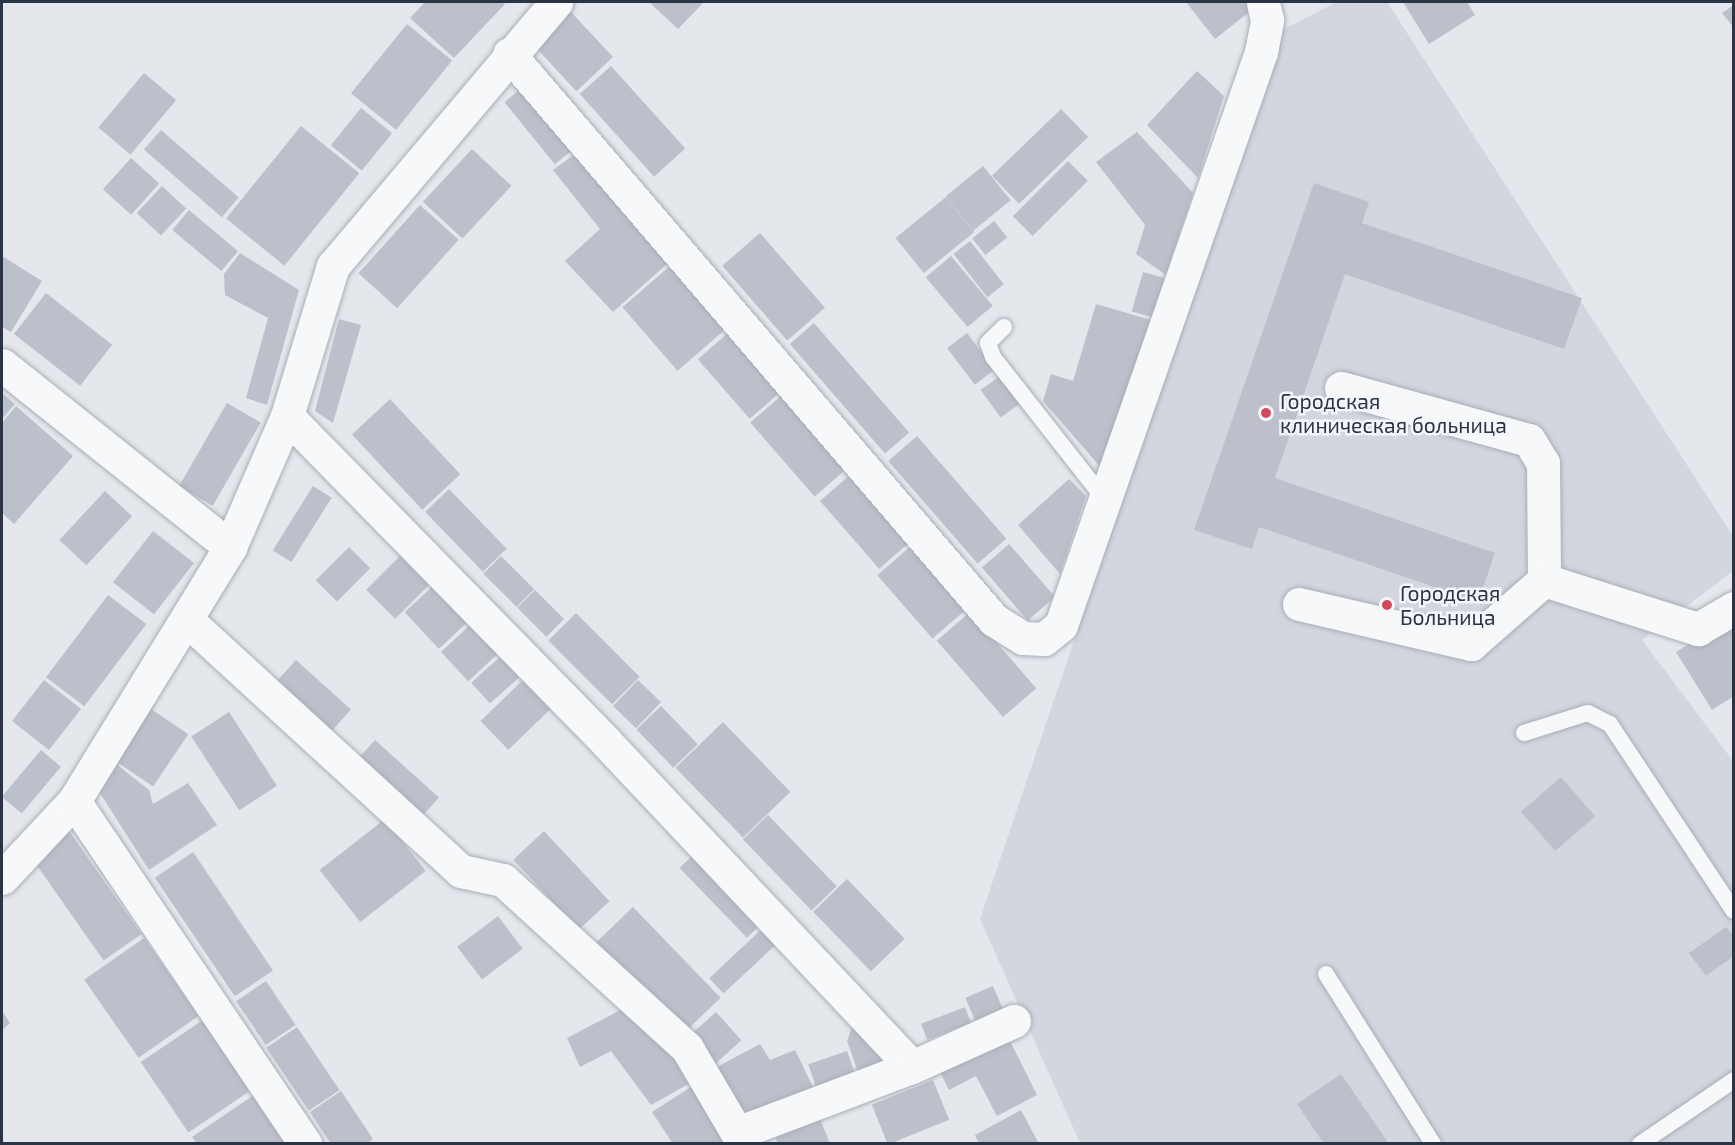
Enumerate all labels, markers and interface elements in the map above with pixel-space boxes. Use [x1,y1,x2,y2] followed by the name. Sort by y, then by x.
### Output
[1280,388,1507,438] place label: Городская клиническая больница
[1257,404,1275,422] marker: Городская клиническая больница
[1400,580,1500,630] place label: Городская Больница
[1378,596,1396,614] marker: Городская Больница

